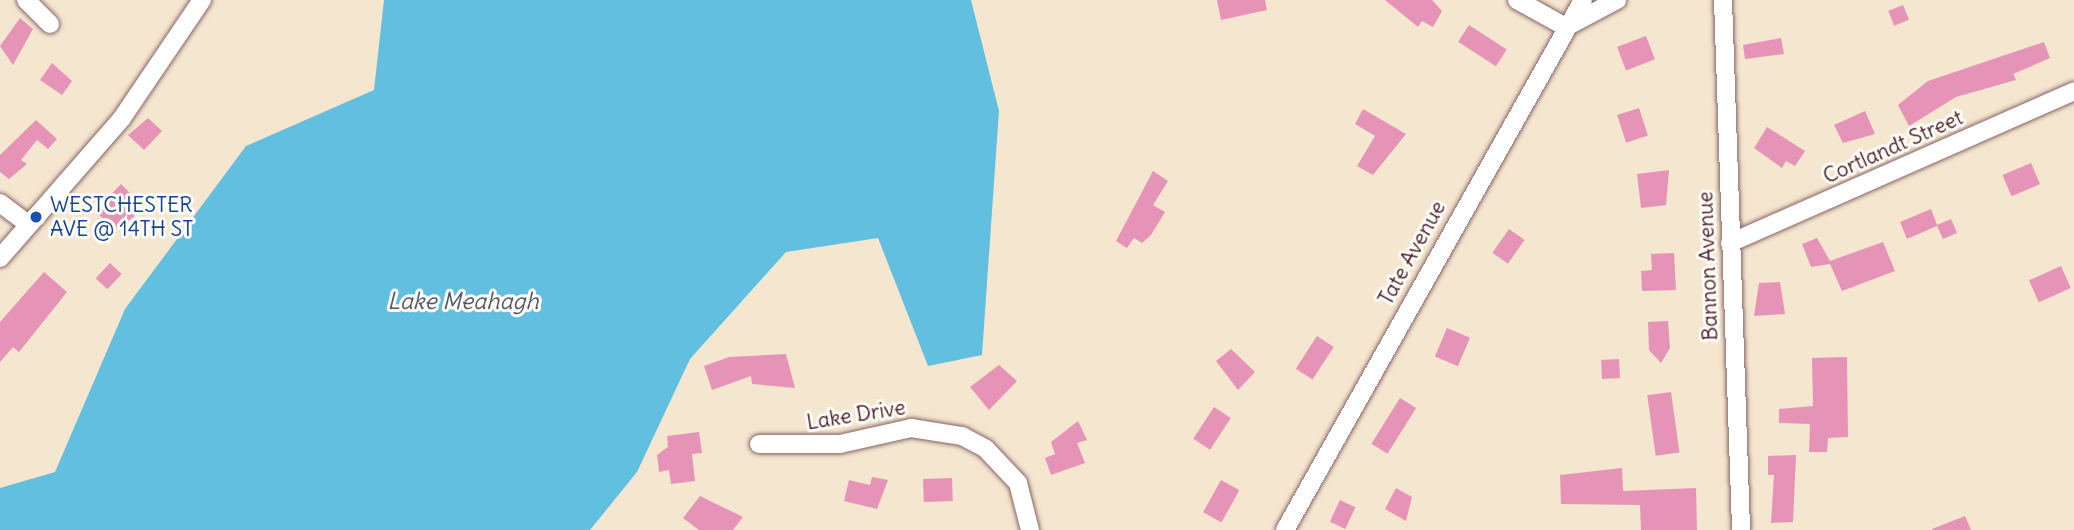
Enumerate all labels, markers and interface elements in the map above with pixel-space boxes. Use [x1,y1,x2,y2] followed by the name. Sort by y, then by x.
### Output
[1819,105,1967,189] street label: Cortlandt Street
[1693,191,1723,341] street label: Bannon Avenue
[50,192,193,242] place label: WESTCHESTER AVE @ 14TH ST
[1373,197,1451,309] street label: Tate Avenue
[28,209,44,225] marker: WESTCHESTER AVE @ 14TH ST
[387,287,539,315] water label: Lake Meahagh
[805,395,907,435] street label: Lake Drive

